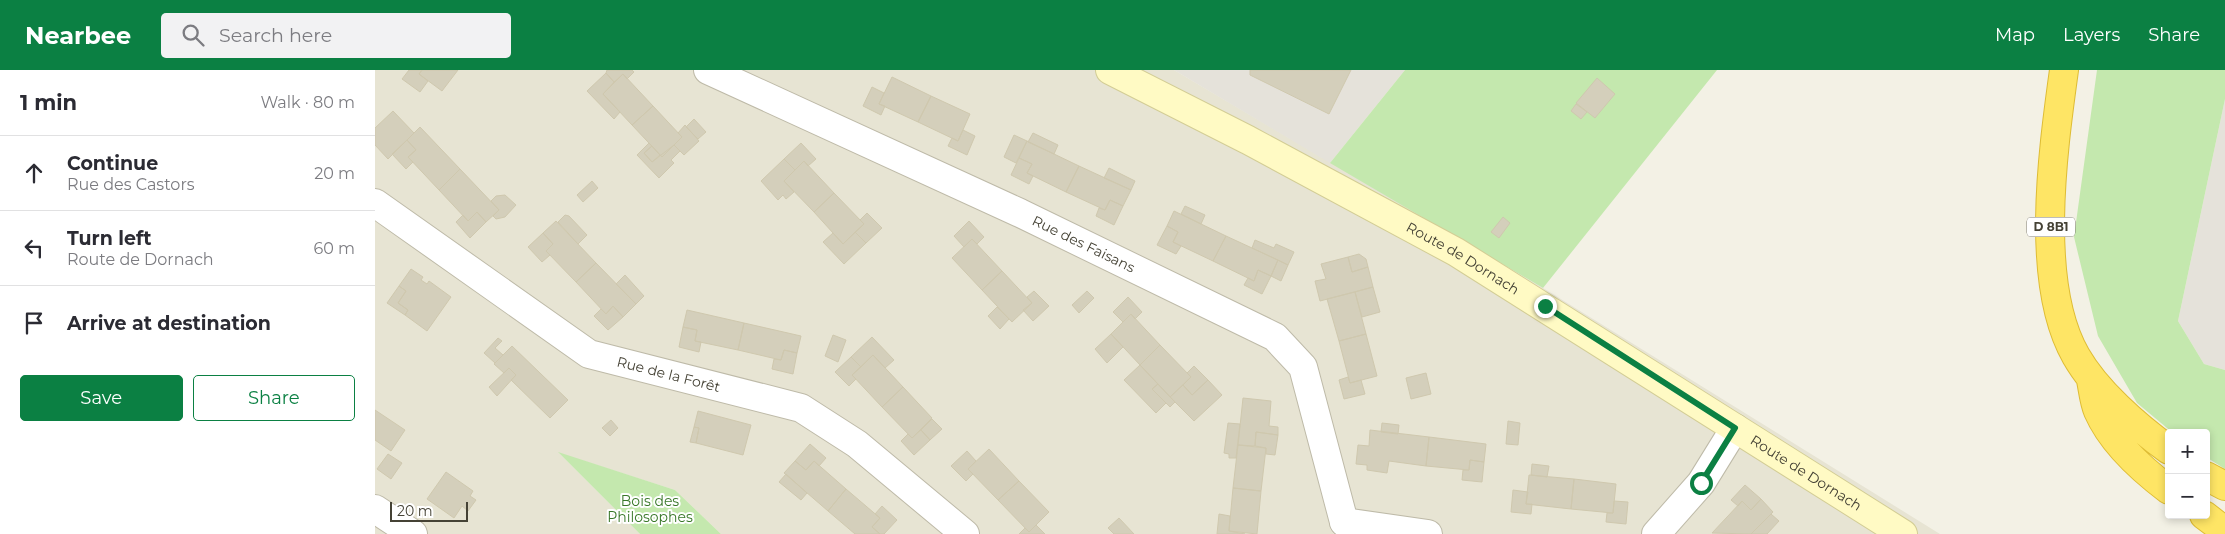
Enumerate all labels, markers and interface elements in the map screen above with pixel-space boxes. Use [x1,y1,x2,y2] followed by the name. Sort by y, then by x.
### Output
[161,13,511,58] search box
[25,21,131,50] text: Nearbee
[179,21,207,49] icon: search
[219,24,332,47] text: Search here
[1995,24,2035,46] text: Map
[2063,24,2120,46] text: Layers
[2148,24,2200,46] text: Share
[20,90,77,115] text: 1 min
[260,93,355,112] text: Walk · 80 m
[67,152,158,175] text: Continue
[20,159,48,187] icon: ahead
[314,164,355,183] text: 20 m
[67,175,195,194] text: Rue des Castors
[1029,211,1138,277] street label: Rue des Faisans
[1403,218,1523,299] street label: Route de Dornach
[2027,218,2075,236] road number: D 8B1
[67,227,152,250] text: Turn left
[20,234,48,262] icon: left
[313,239,355,258] text: 60 m
[67,250,214,269] text: Route de Dornach
[1534,295,1557,318] route end
[20,309,48,337] icon: arrive
[67,312,271,335] text: Arrive at destination
[615,352,722,396] street label: Rue de la Forêt
[20,375,183,421] button: Save
[193,375,355,421] button: Share
[2165,429,2210,519] map controls
[2165,429,2210,474] button: +
[1747,431,1865,515] street label: Route de Dornach
[1690,472,1713,495] route start
[2165,474,2210,519] button: −
[607,492,693,526] park label: Bois des Philosophes
[390,499,467,522] scale bar
[397,502,433,520] text: 20 m

